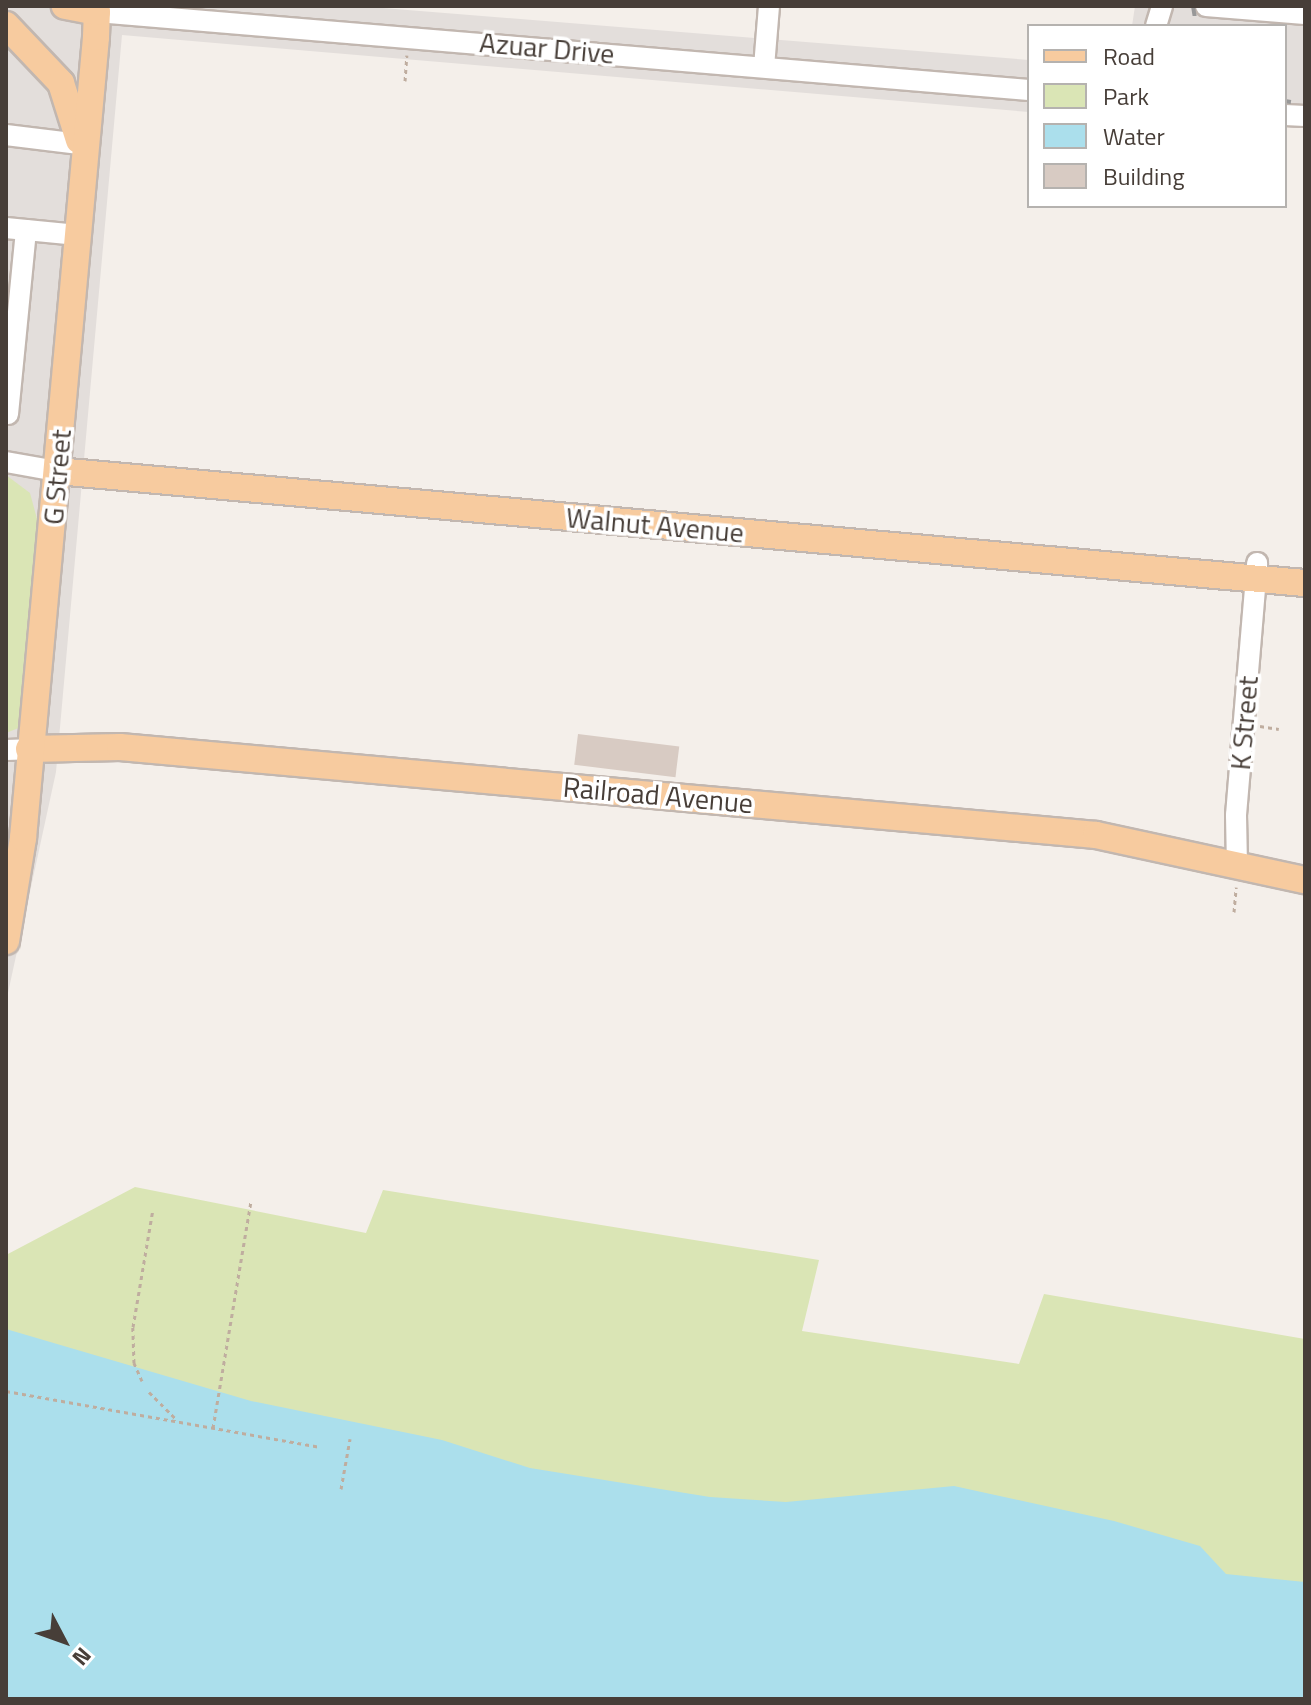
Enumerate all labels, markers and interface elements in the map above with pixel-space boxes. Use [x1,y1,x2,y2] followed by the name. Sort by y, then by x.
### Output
[1027,24,1287,208] legend
[478,25,616,71] street label: Azuar Drive
[1103,38,1155,74] text: Road
[1103,78,1149,114] text: Park
[1103,118,1165,154] text: Water
[1103,158,1185,194] text: Building
[36,428,78,526] street label: G Street
[565,500,745,550] street label: Walnut Avenue
[1223,675,1265,771] street label: K Street
[562,770,754,820] street label: Railroad Avenue
[24,1601,104,1681] north arrow
[64,1640,100,1674] text: N

